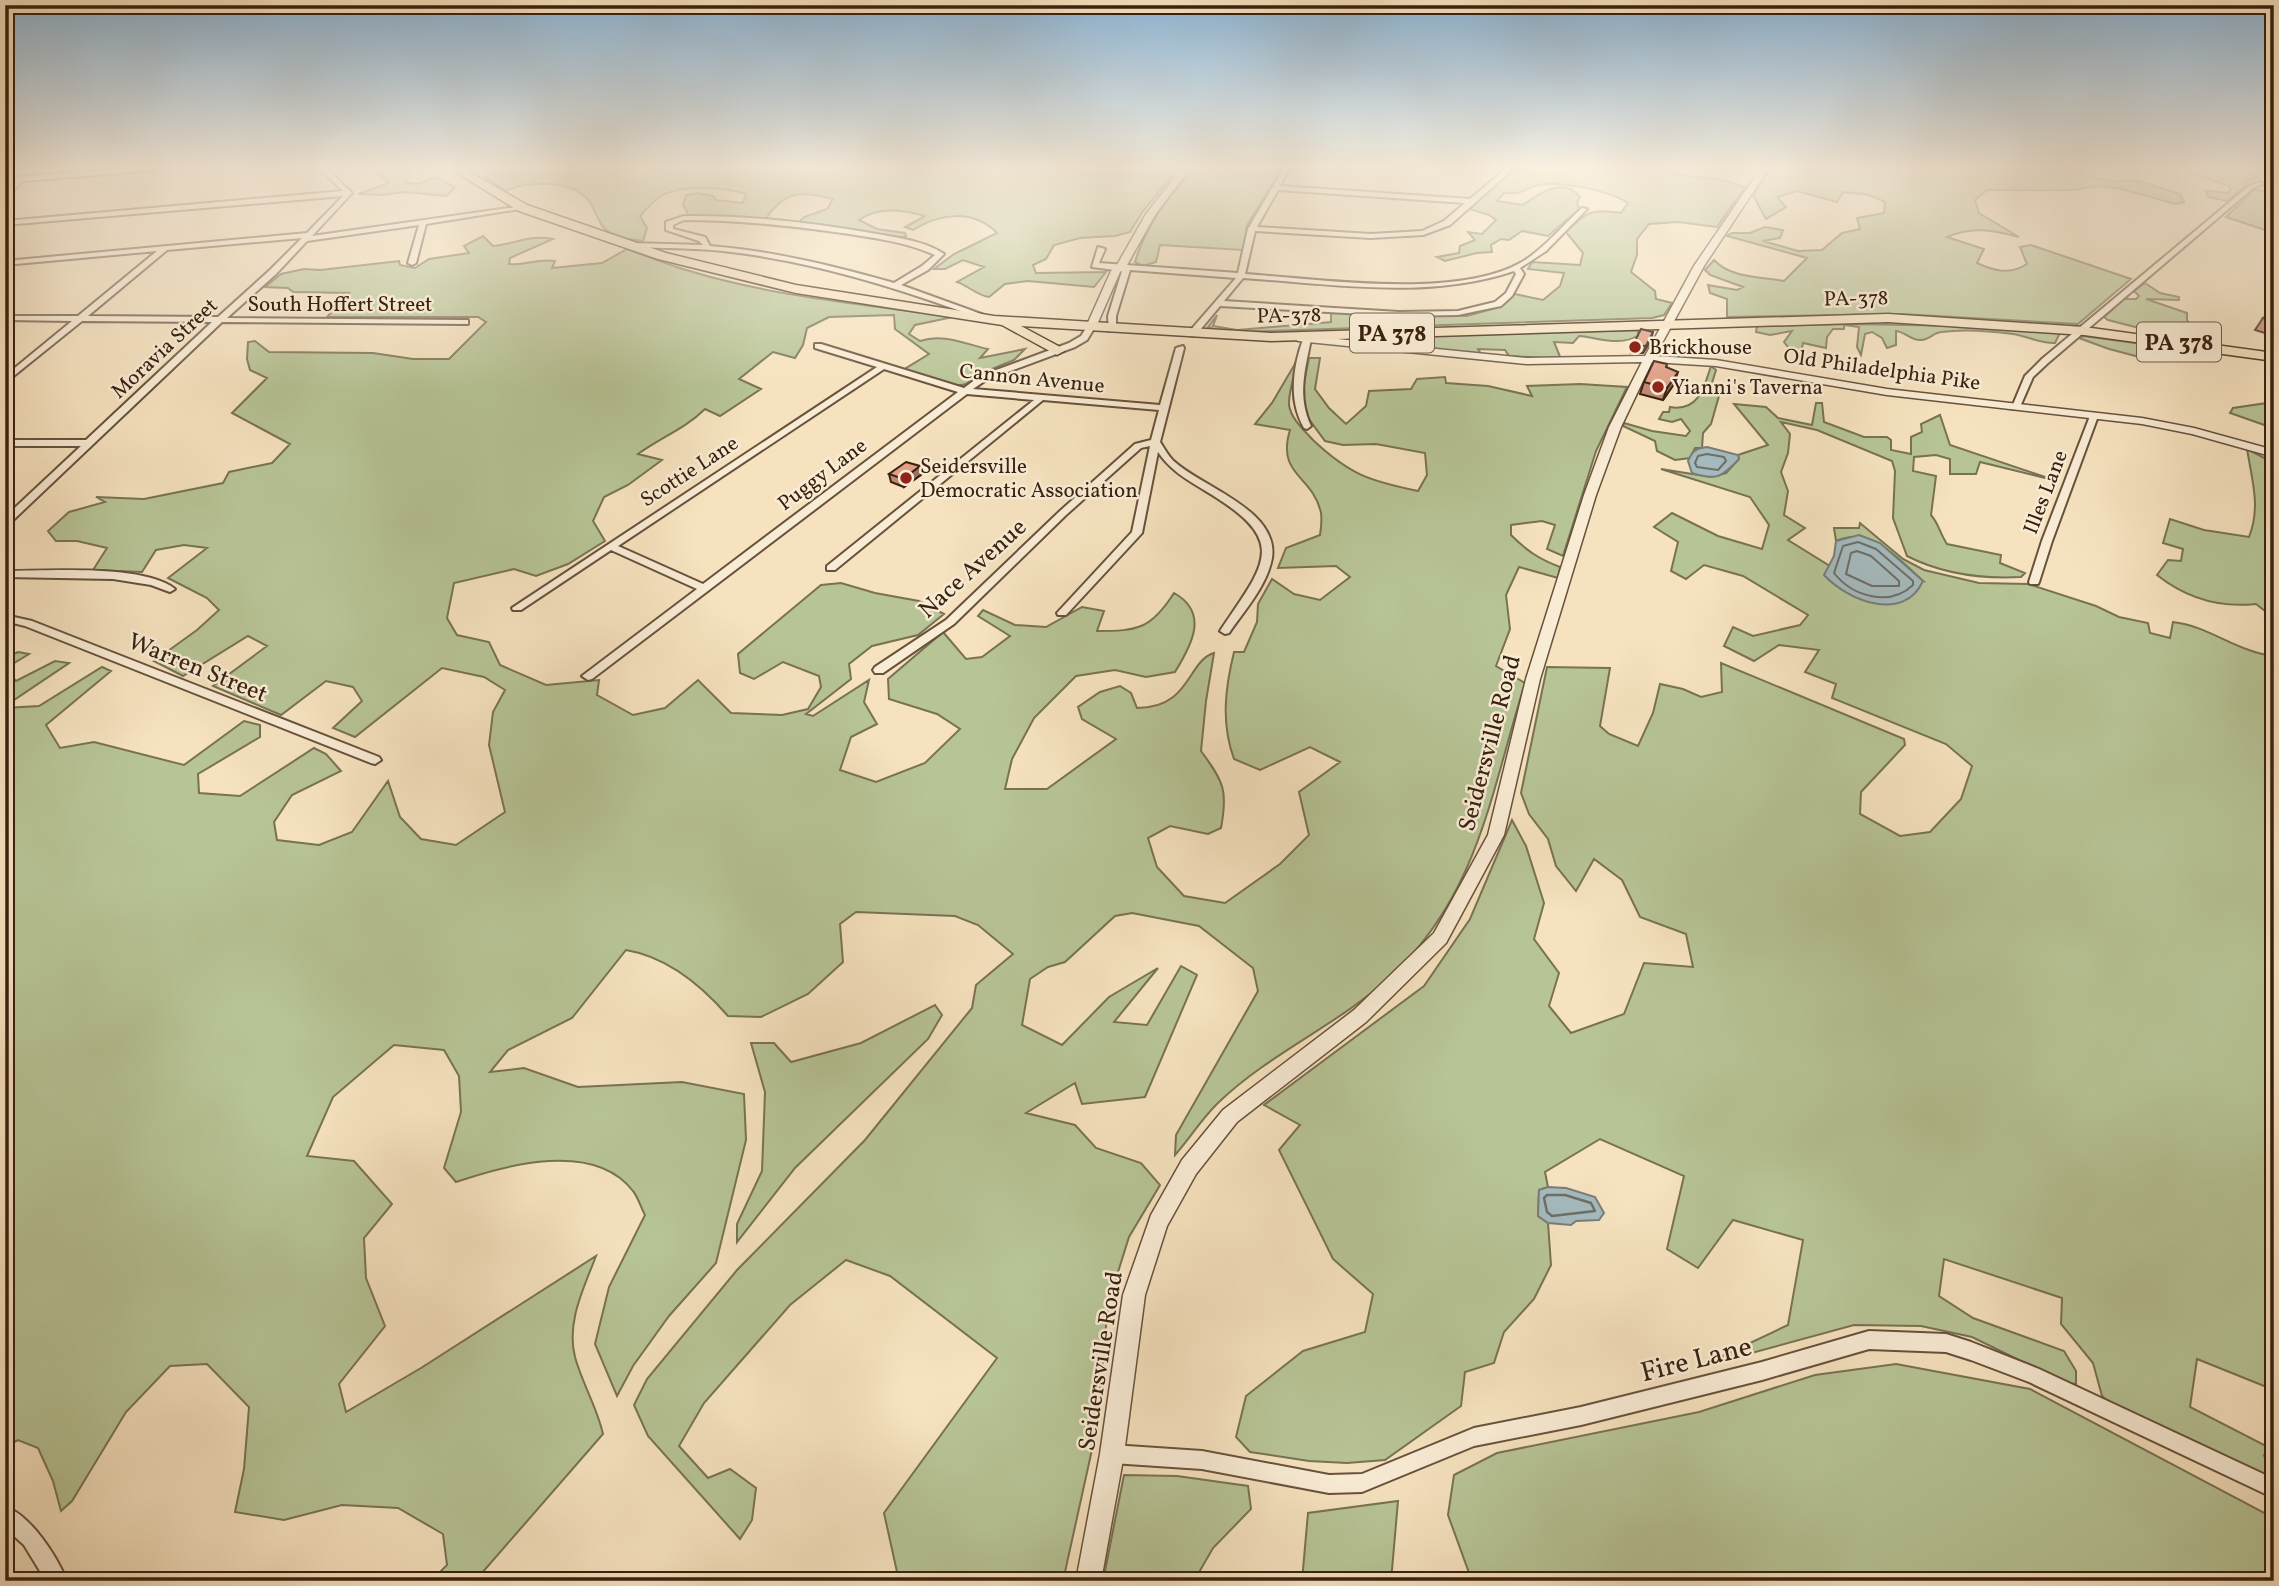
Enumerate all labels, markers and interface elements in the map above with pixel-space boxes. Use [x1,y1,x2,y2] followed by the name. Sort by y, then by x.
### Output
[1823,284,1889,315] street label: PA-378
[247,291,433,320] street label: South Hoffert Street
[105,292,225,406] street label: Moravia Street
[1256,301,1322,332] street label: PA-378
[1350,314,1434,352] road number: PA 378
[2137,322,2221,362] road number: PA 378
[1649,334,1752,363] place label: Brickhouse
[1627,339,1643,355] marker: Brickhouse
[1782,342,1982,399] street label: Old Philadelphia Pike
[958,357,1106,402] street label: Cannon Avenue
[1672,374,1823,403] place label: Yianni's Taverna
[1650,379,1666,395] marker: Yianni's Taverna
[635,430,745,515] street label: Scottie Lane
[772,432,874,518] street label: Puggy Lane
[2017,446,2076,539] street label: Illes Lane
[920,453,1138,506] place label: Seidersville Democratic Association
[898,470,914,486] marker: Seidersville Democratic Association
[912,512,1035,627] street label: Nace Avenue
[122,625,272,712] street label: Warren Street
[1451,652,1531,835] street label: Seidersville Road
[1071,1269,1133,1453] street label: Seidersville Road
[1637,1328,1756,1393] street label: Fire Lane

